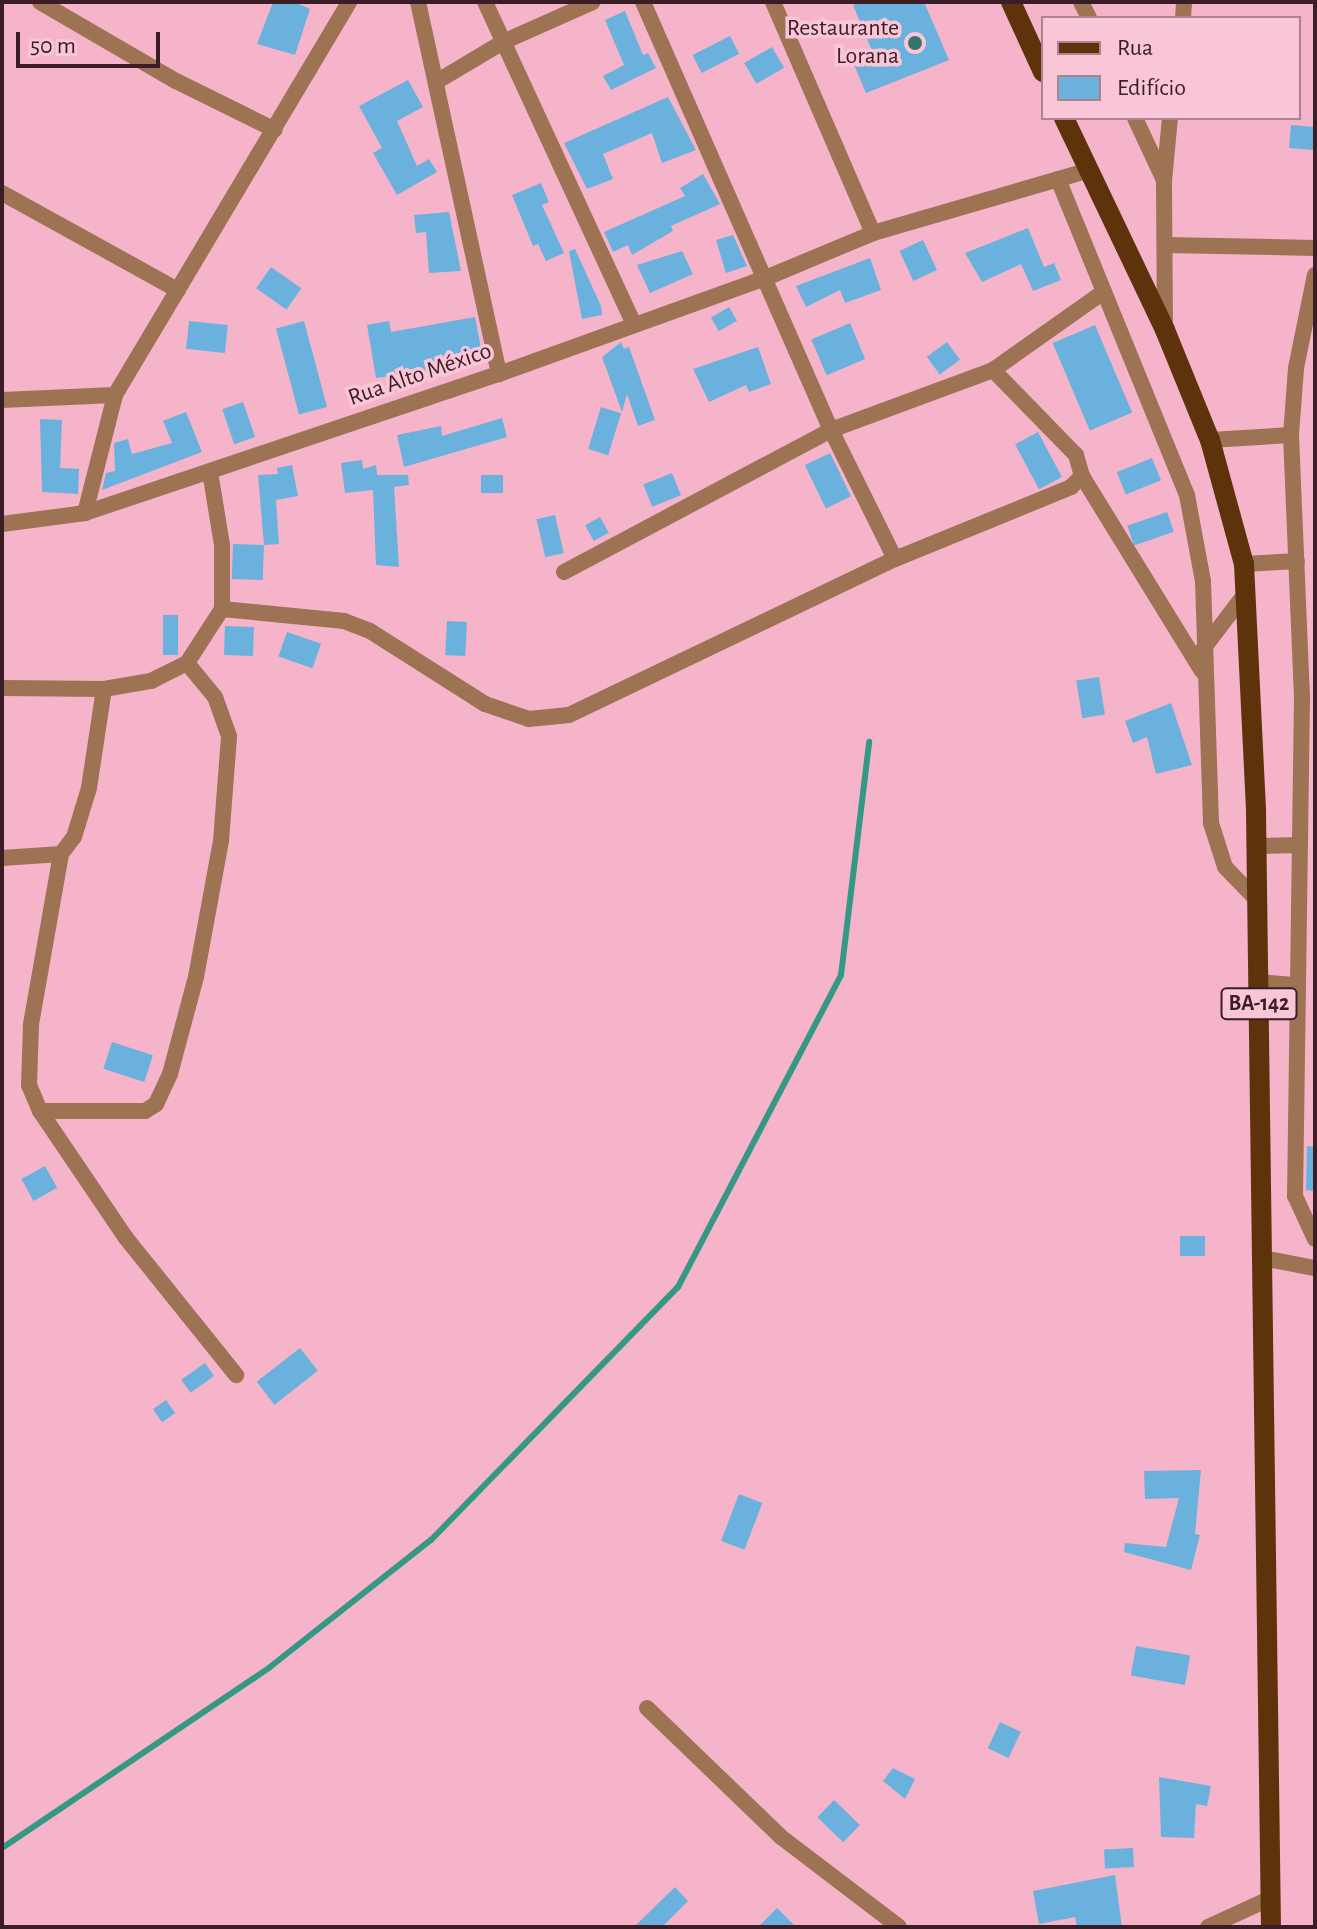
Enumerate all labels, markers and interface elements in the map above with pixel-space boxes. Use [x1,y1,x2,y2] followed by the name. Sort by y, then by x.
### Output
[787,15,899,71] place label: Restaurante Lorana
[20,16,164,66] scale bar
[1041,16,1301,120] legend
[30,34,76,58] text: 50 m
[906,34,924,52] marker: Restaurante Lorana
[1117,36,1153,60] text: Rua
[1117,76,1186,100] text: Edifício
[345,337,495,413] street label: Rua Alto México
[1219,986,1299,1022] road number: BA-142

